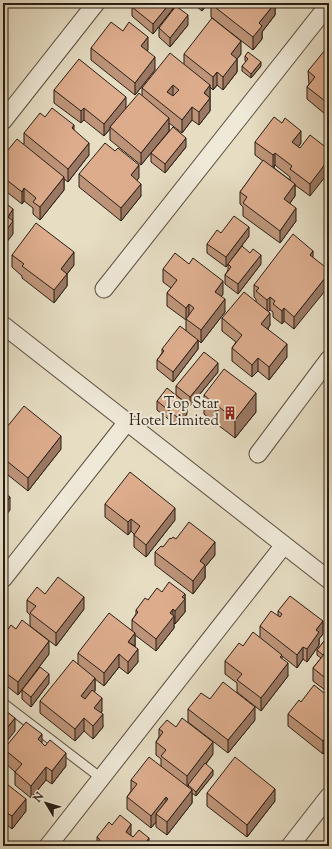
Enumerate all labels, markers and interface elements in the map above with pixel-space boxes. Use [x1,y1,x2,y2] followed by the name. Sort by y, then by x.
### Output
[129,394,220,432] place label: Top Star Hotel Limited
[222,405,238,421] building icon: Top Star Hotel Limited
[26,783,66,823] north arrow
[29,789,48,807] text: N

